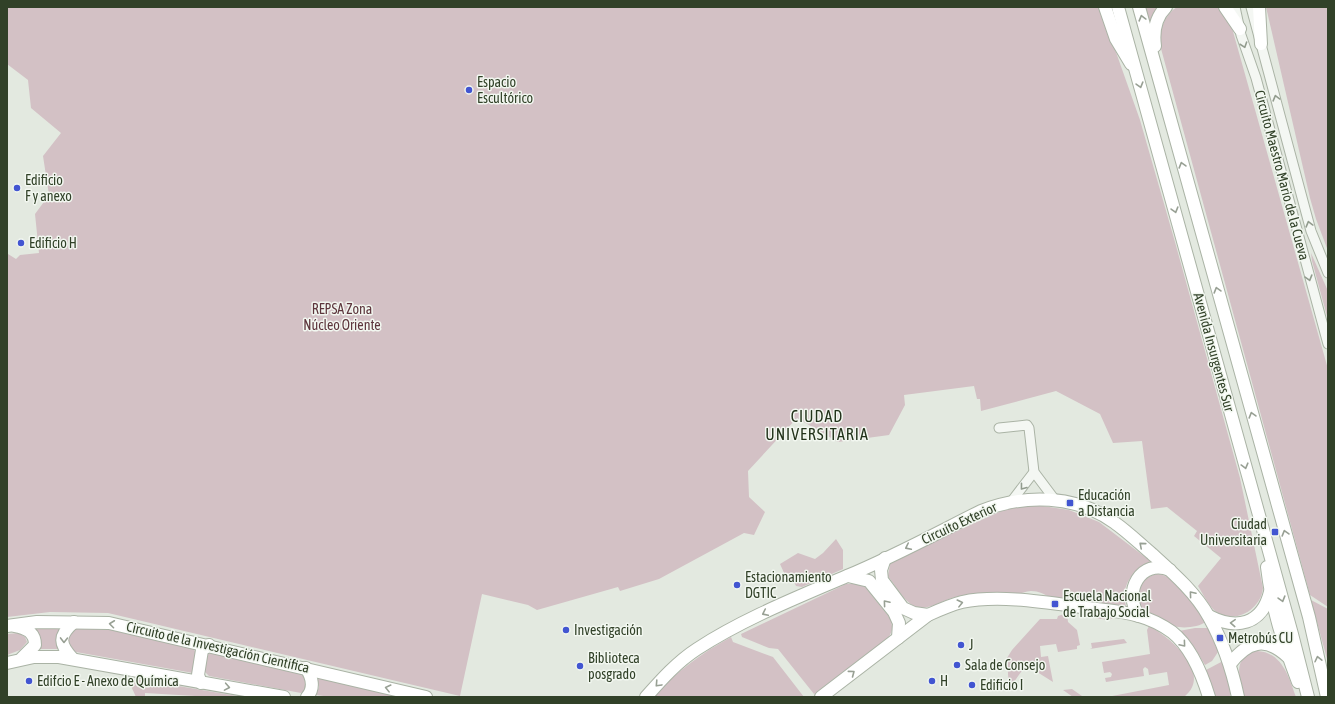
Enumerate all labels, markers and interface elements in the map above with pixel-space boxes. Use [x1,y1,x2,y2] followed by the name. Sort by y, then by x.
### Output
[1138,15,1147,22] one-way arrow
[1240,41,1248,48] one-way arrow
[477,74,533,106] place label: Espacio Escultórico
[1135,81,1144,88] one-way arrow
[464,85,474,95] marker: Espacio Escultórico
[1252,88,1312,262] street label: Circuito Maestro Mario de la Cueva
[1272,95,1281,102] one-way arrow
[1179,162,1187,168] one-way arrow
[25,172,72,204] place label: Edificio F y anexo
[12,183,22,193] marker: Edificio F y anexo
[1170,206,1179,213] one-way arrow
[1305,221,1314,228] one-way arrow
[29,235,77,251] place label: Edificio H
[16,238,26,248] marker: Edificio H
[1305,274,1313,281] one-way arrow
[1214,287,1222,293] one-way arrow
[1190,291,1238,414] street label: Avenida Insurgentes Sur
[303,301,381,333] park label: REPSA Zona Núcleo Oriente
[765,407,869,443] district label: CIUDAD UNIVERSITARIA
[1248,412,1257,419] one-way arrow
[1240,462,1249,469] one-way arrow
[1021,482,1028,489] one-way arrow
[1078,487,1135,519] place label: Educación a Distancia
[919,498,1000,547] street label: Circuito Exterior
[1065,498,1075,508] marker: Educación a Distancia
[1200,516,1267,548] place label: Ciudad Universitaria
[1270,527,1280,537] marker: Ciudad Universitaria
[1281,530,1290,537] one-way arrow
[905,542,913,550] one-way arrow
[1139,543,1146,550] one-way arrow
[745,569,832,601] place label: Estacionamiento DGTIC
[732,580,742,590] marker: Estacionamiento DGTIC
[1063,588,1151,620] place label: Escuela Nacional de Trabajo Social
[1190,591,1197,598] one-way arrow
[1277,595,1286,602] one-way arrow
[956,599,963,608] one-way arrow
[1050,599,1060,609] marker: Escuela Nacional de Trabajo Social
[884,600,891,607] one-way arrow
[762,608,769,616] one-way arrow
[125,618,311,676] street label: Circuito de la Investigación Científica
[109,619,115,628] one-way arrow
[1230,619,1237,628] one-way arrow
[574,622,643,638] place label: Investigación
[561,625,571,635] marker: Investigación
[1228,630,1293,646] place label: Metrobús CU
[1215,633,1225,643] marker: Metrobús CU
[969,637,973,653] place label: J
[60,638,68,644] one-way arrow
[1178,639,1185,646] one-way arrow
[956,640,966,650] marker: J
[588,650,640,682] place label: Biblioteca posgrado
[1315,656,1323,662] one-way arrow
[965,657,1045,673] place label: Sala de Consejo
[952,660,962,670] marker: Sala de Consejo
[575,661,585,671] marker: Biblioteca posgrado
[847,671,854,678] one-way arrow
[37,673,179,689] place label: Edifcio E - Anexo de Química
[940,673,948,689] place label: H
[24,676,34,686] marker: Edifcio E - Anexo de Química
[927,676,937,686] marker: H
[980,677,1023,693] place label: Edificio I
[655,679,662,687] one-way arrow
[967,680,977,690] marker: Edificio I
[223,682,230,691] one-way arrow
[385,684,391,692] one-way arrow

